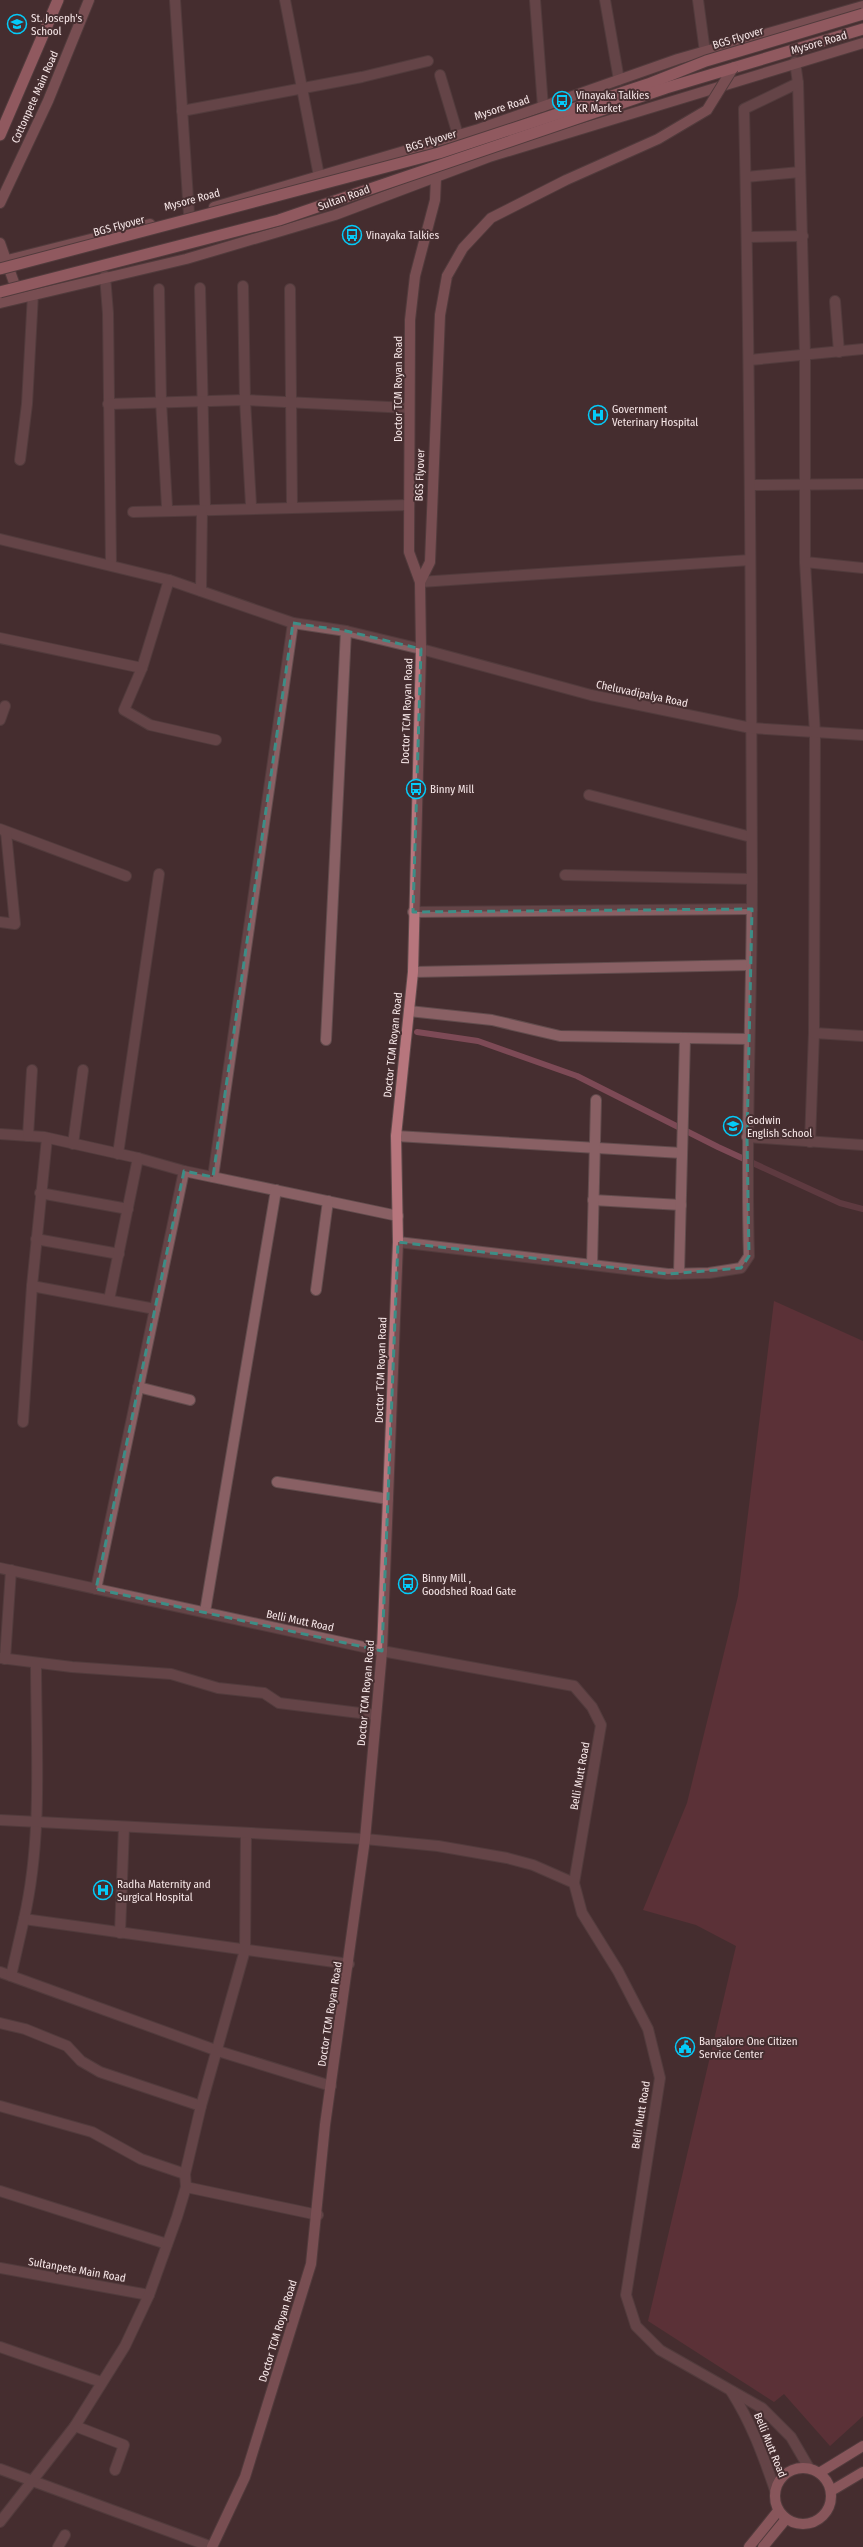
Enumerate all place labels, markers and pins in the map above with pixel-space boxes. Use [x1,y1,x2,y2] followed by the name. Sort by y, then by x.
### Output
[31,12,83,38] place label: St. Joseph's School
[6,13,28,35] school or university icon: St. Joseph's School
[576,89,650,115] place label: Vinayaka Talkies KR Market
[551,90,573,112] bus stop icon: Vinayaka Talkies KR Market
[341,224,363,246] bus stop icon: Vinayaka Talkies
[366,229,440,242] place label: Vinayaka Talkies
[612,403,698,429] place label: Government Veterinary Hospital
[587,404,609,426] hospital icon: Government Veterinary Hospital
[405,778,427,800] bus stop icon: Binny Mill
[430,783,474,796] place label: Binny Mill
[747,1114,812,1140] place label: Godwin English School
[722,1115,744,1137] school or university icon: Godwin English School
[422,1572,516,1598] place label: Binny Mill , Goodshed Road Gate
[397,1573,419,1595] bus stop icon: Binny Mill , Goodshed Road Gate
[117,1878,211,1904] place label: Radha Maternity and Surgical Hospital
[92,1879,114,1901] hospital icon: Radha Maternity and Surgical Hospital
[699,2035,798,2061] place label: Bangalore One Citizen Service Center
[674,2036,696,2058] public building icon: Bangalore One Citizen Service Center

